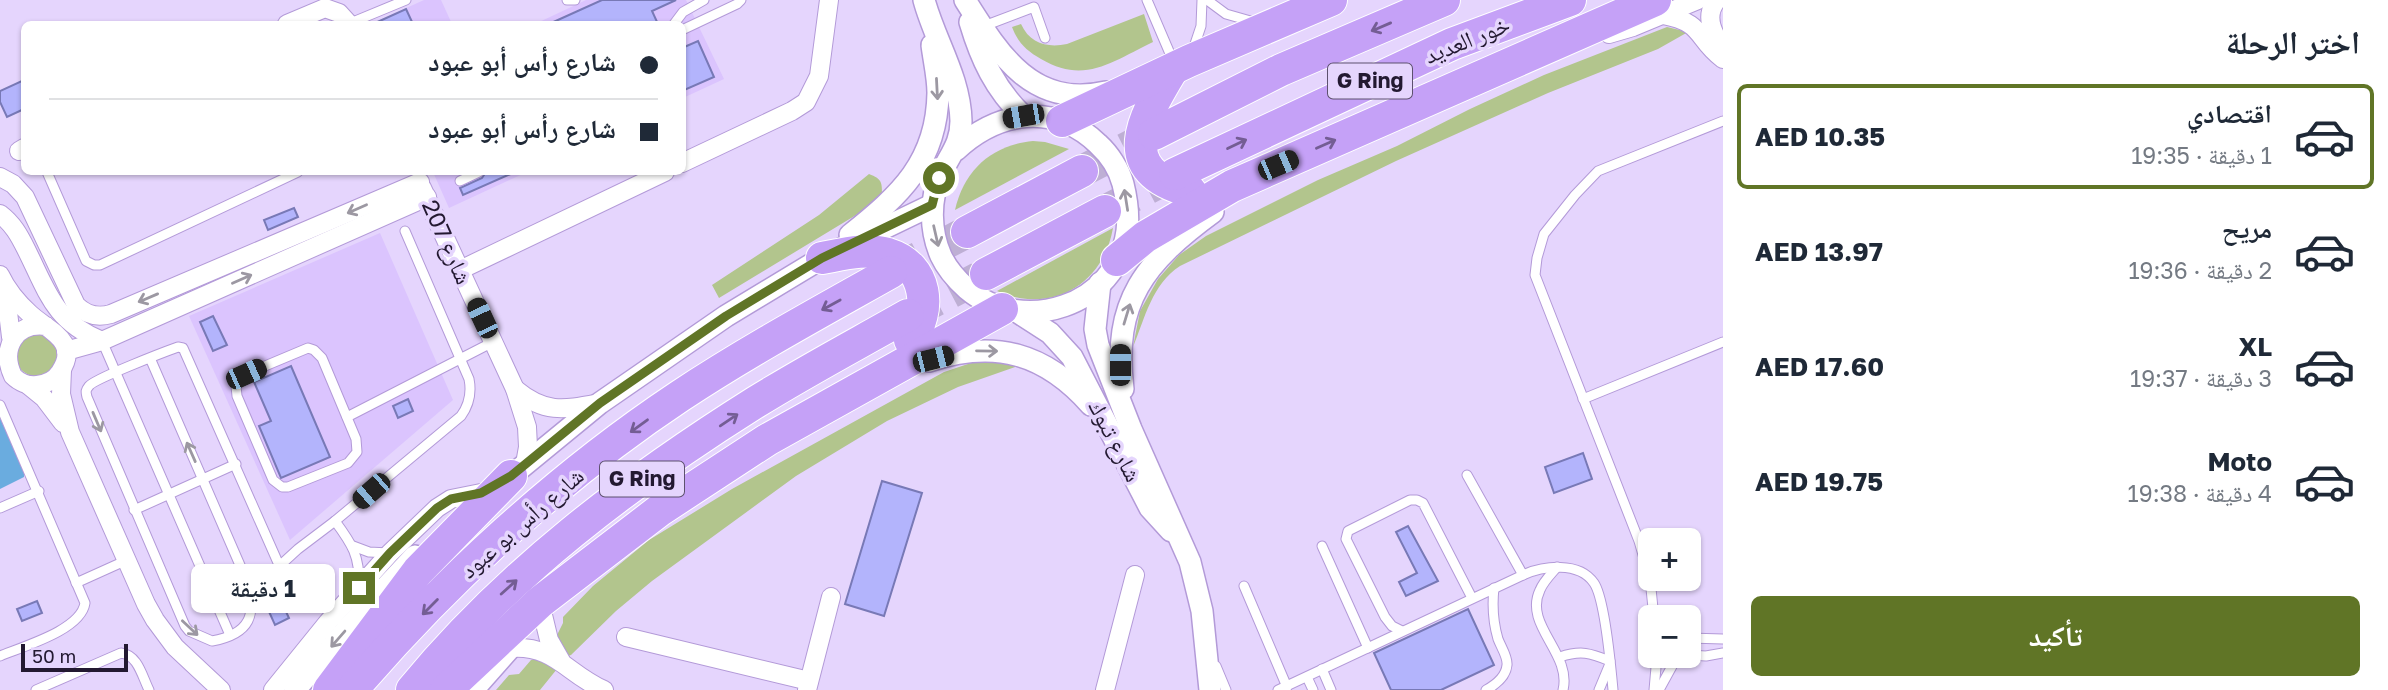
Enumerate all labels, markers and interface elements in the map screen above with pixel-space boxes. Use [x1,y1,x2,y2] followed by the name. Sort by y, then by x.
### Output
[1420,9,1514,69] street label: خور العديد
[1371,21,1393,34] one-way arrow
[2226,23,2360,61] text: اختر الرحلة
[428,46,616,77] text: شارع رأس أبو عبود
[1328,64,1412,98] road number: G Ring
[930,78,943,101] one-way arrow
[2187,98,2272,129] text: اقتصادي
[1001,102,1046,130] car
[2293,105,2356,168] icon: car
[428,113,616,144] text: شارع رأس أبو عبود
[1755,121,1885,152] text: AED 10.35
[1226,137,1247,150] one-way arrow
[1315,137,1336,150] one-way arrow
[2131,141,2272,169] text: 1 دقيقة · 19:35
[1255,147,1302,183] car
[923,162,955,194] route start
[1119,189,1132,212] one-way arrow
[415,195,479,289] street label: شارع 207
[347,203,368,216] one-way arrow
[2222,213,2272,244] text: مريح
[2293,220,2356,283] icon: car
[930,225,943,247] one-way arrow
[1755,236,1883,267] text: AED 13.97
[2128,256,2272,284] text: 2 دقيقة · 19:36
[230,272,252,285] one-way arrow
[138,293,159,306] one-way arrow
[464,295,501,341] car
[822,298,842,312] one-way arrow
[1122,303,1134,325] one-way arrow
[2238,331,2272,362] text: XL
[2293,335,2356,398] icon: car
[911,344,956,374] car
[975,344,998,358] one-way arrow
[1110,344,1131,386] car
[1755,351,1884,382] text: AED 17.60
[223,356,270,392] car
[2130,364,2272,392] text: 3 دقيقة · 19:37
[1082,395,1148,487] street label: شارع تبوك
[91,411,104,432] one-way arrow
[719,413,738,427] one-way arrow
[630,419,649,433] one-way arrow
[184,442,197,463] one-way arrow
[2207,446,2272,477] text: Moto
[2293,450,2356,513] icon: car
[454,461,590,585] street label: شارع رأس بو عبود
[600,462,684,496] road number: G Ring
[1755,466,1883,497] text: AED 19.75
[349,469,394,513] car
[2128,479,2272,507] text: 4 دقيقة · 19:38
[1638,528,1701,668] map controls
[1638,528,1701,591] button: +
[191,564,334,612] callout: 1 دقيقة
[343,572,375,604] route end
[230,574,296,602] text: 1 دقيقة
[500,579,518,595] one-way arrow
[1751,596,2360,676] button: تأكيد
[422,598,439,615] one-way arrow
[1638,605,1701,668] button: −
[181,620,199,636] one-way arrow
[330,630,346,648] one-way arrow
[21,641,128,673] scale bar
[32,644,76,667] text: 50 m

